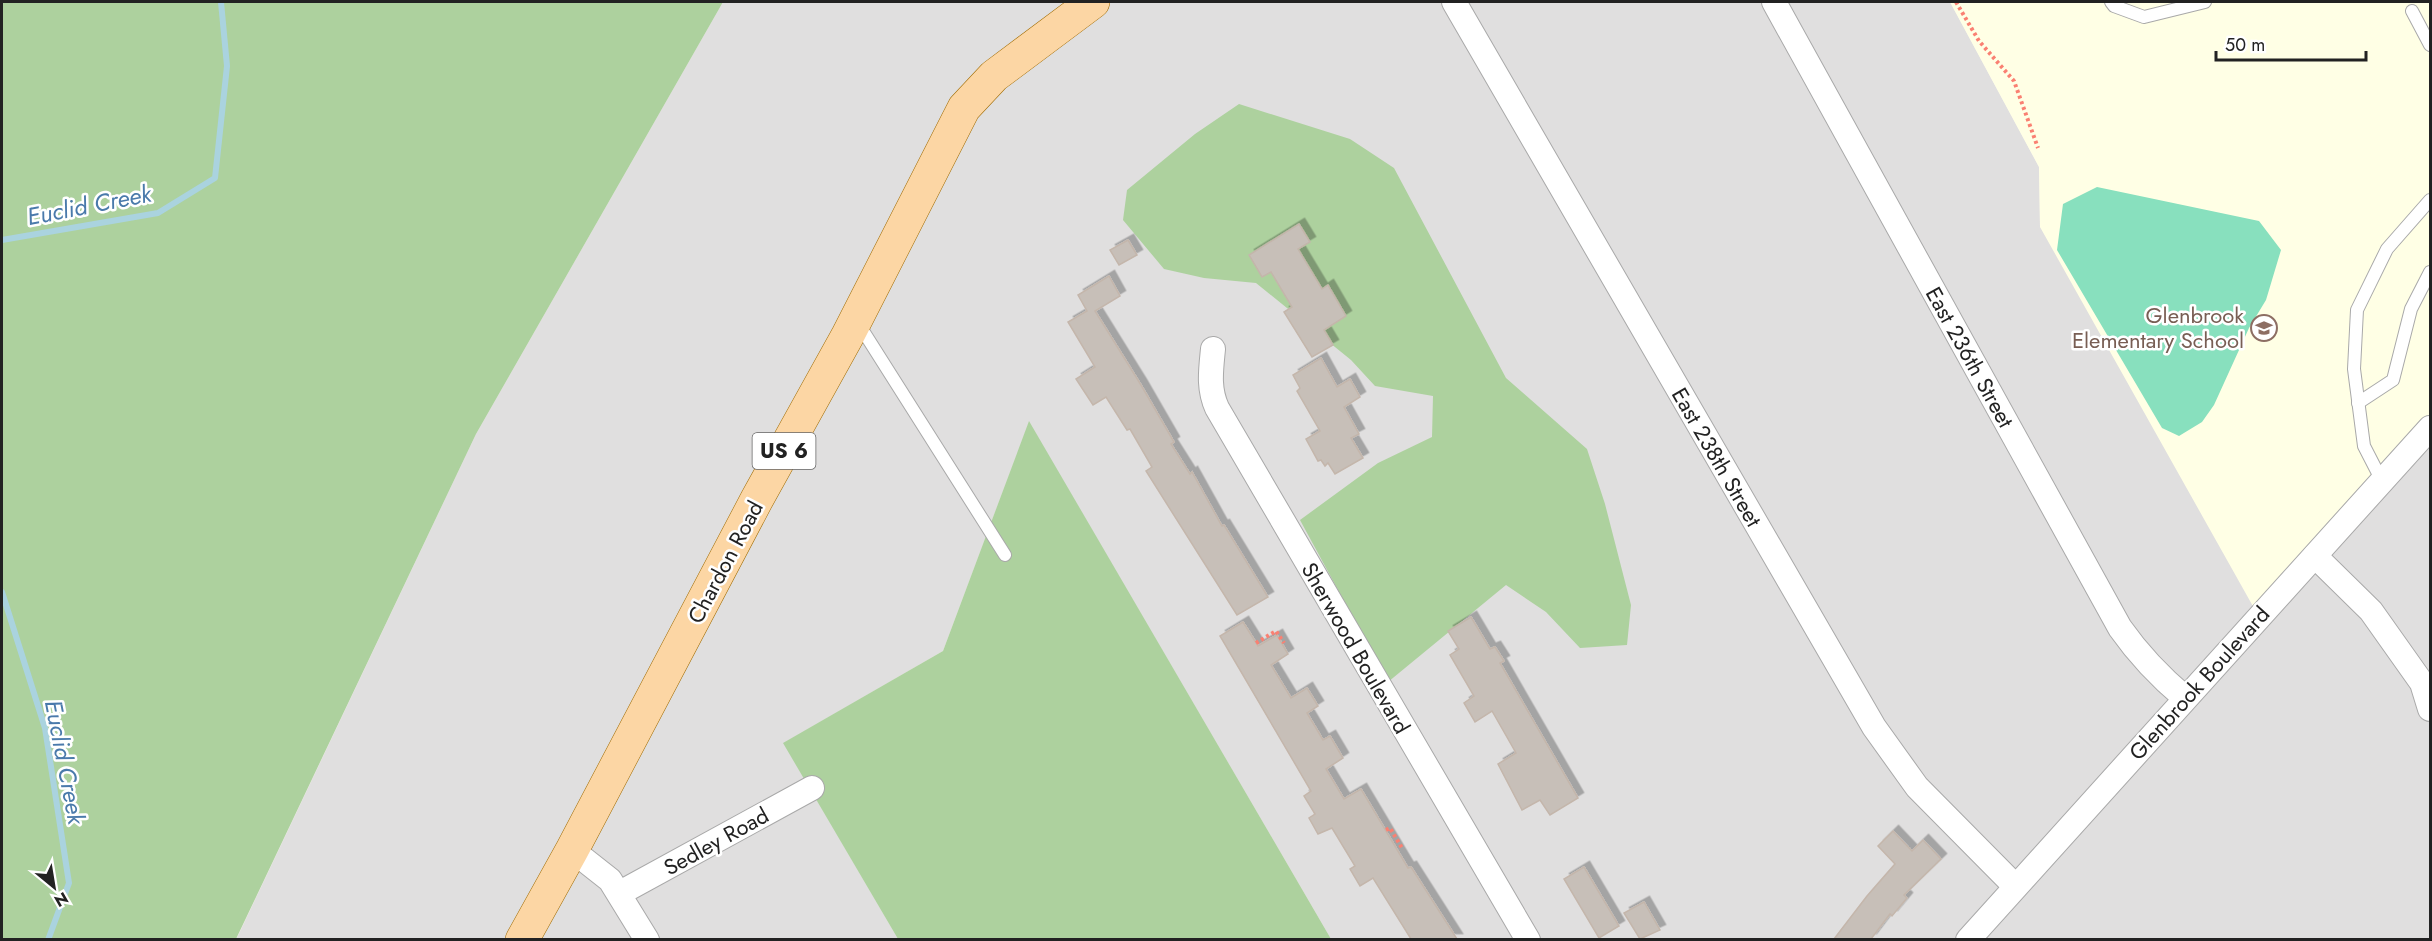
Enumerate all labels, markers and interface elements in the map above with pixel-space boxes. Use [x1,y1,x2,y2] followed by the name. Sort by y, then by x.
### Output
[2216,24,2366,62] scale bar
[2225,32,2265,58] text: 50 m
[24,175,156,234] water label: Euclid Creek
[1918,281,2022,434] street label: East 236th Street
[2072,299,2244,356] place label: Glenbrook Elementary School
[2249,313,2279,343] school or university icon: Glenbrook Elementary School
[1664,381,1770,533] street label: East 238th Street
[752,433,816,469] road number: US 6
[679,495,771,629] street label: Chardon Road
[1294,556,1418,740] street label: Sherwood Boulevard
[2121,599,2277,767] street label: Glenbrook Boulevard
[36,697,95,829] water label: Euclid Creek
[658,799,774,883] street label: Sedley Road
[24,857,84,917] north arrow
[50,886,73,913] text: N

